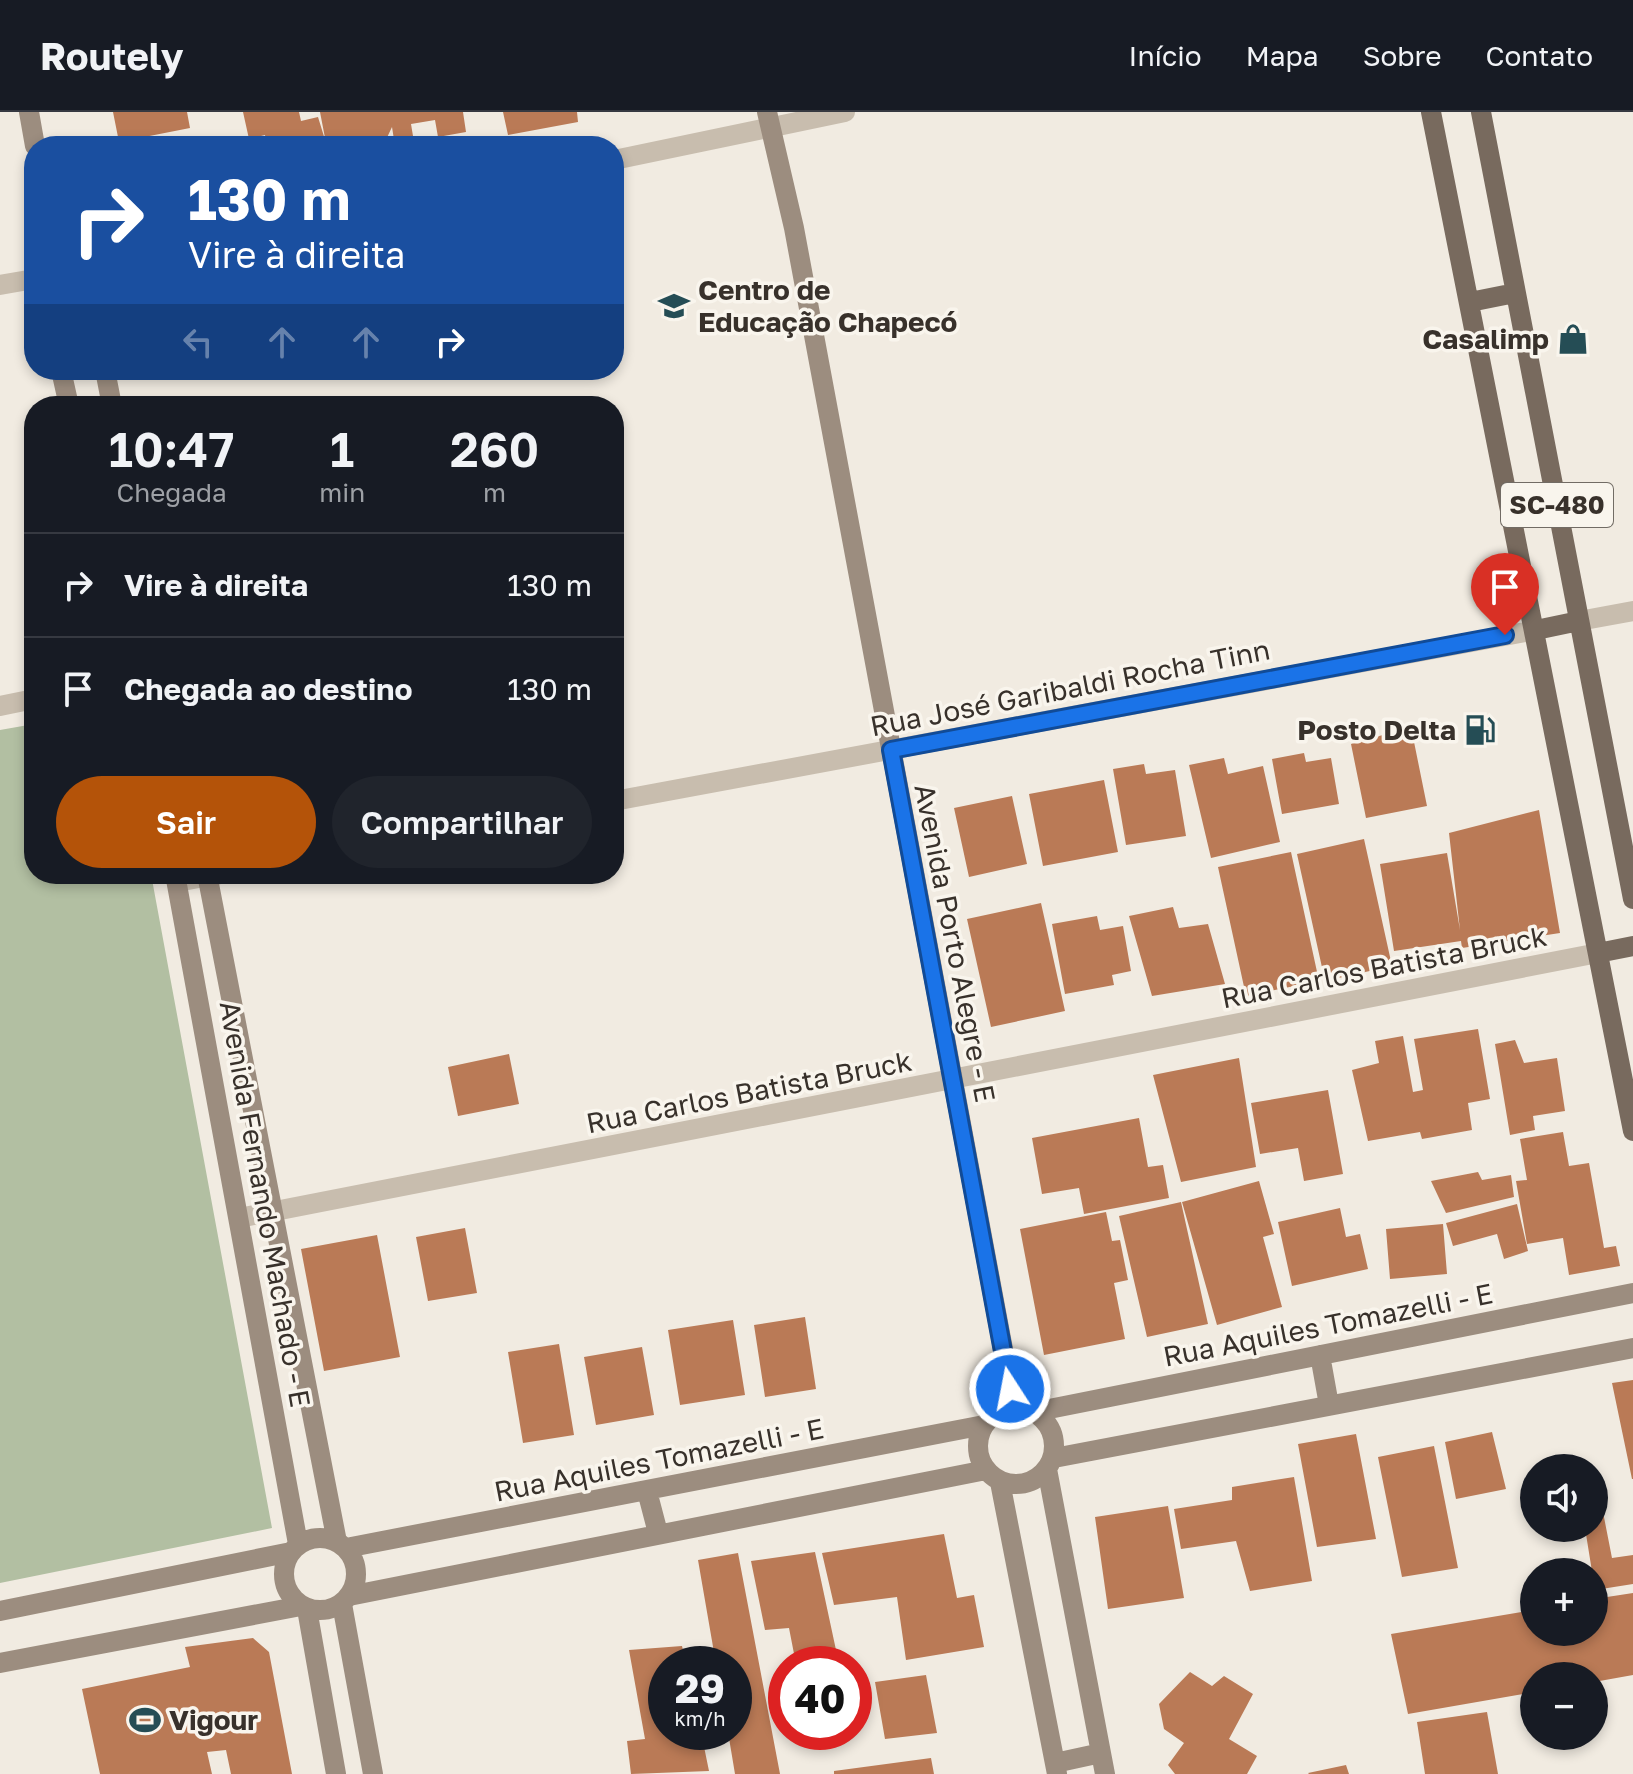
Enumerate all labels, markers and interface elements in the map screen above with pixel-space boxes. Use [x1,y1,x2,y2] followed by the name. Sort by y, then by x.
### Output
[40,33,184,78] text: Routely
[1129,39,1202,72] text: Início
[1246,39,1319,72] text: Mapa
[1363,39,1441,72] text: Sobre
[1485,39,1593,72] text: Contato
[188,165,350,232] text: 130 m
[56,168,160,272] icon: right
[188,233,405,276] text: Vire à direita
[698,273,957,338] place label: Centro de Educação Chapecó
[657,289,691,323] school or university icon: Centro de Educação Chapecó
[176,320,220,364] icon: left
[260,320,304,364] icon: ahead
[344,320,388,364] icon: ahead
[428,320,472,364] icon: right
[1422,322,1549,355] place label: Casalimp
[1556,322,1590,356] shop icon: Casalimp
[109,420,235,478] text: 10:47
[330,420,354,478] text: 1
[450,420,539,478] text: 260
[117,477,227,508] text: Chegada
[319,477,365,508] text: min
[483,477,506,508] text: m
[1501,483,1613,527] road number: SC-480
[1471,553,1539,635] pin
[56,563,100,607] icon: right
[1483,565,1527,609] icon: arrive
[124,567,308,603] text: Vire à direita
[507,567,592,603] text: 130 m
[867,633,1272,742] street label: Rua José Garibaldi Rocha Tinn
[56,667,100,711] icon: arrive
[124,671,412,707] text: Chegada ao destino
[507,671,592,707] text: 130 m
[1297,713,1456,746] place label: Posto Delta
[1463,713,1497,747] fuel station icon: Posto Delta
[56,776,316,868] button: Sair
[332,776,592,868] button: Compartilhar
[908,781,1003,1105] street label: Avenida Porto Alegre - E
[1218,919,1550,1014] street label: Rua Carlos Batista Bruck
[213,998,318,1410] street label: Avenida Fernando Machado - E
[583,1044,915,1139] street label: Rua Carlos Batista Bruck
[1160,1276,1496,1373] street label: Rua Aquiles Tomazelli - E
[968,1347,1052,1431] position arrow
[491,1411,827,1508] street label: Rua Aquiles Tomazelli - E
[1520,1454,1608,1750] map controls
[1520,1454,1608,1542] button: sound
[1520,1558,1608,1646] button: +
[768,1646,872,1750] speed limit sign: 40
[1520,1662,1608,1750] button: −
[675,1664,725,1712] text: 29
[128,1703,162,1737] sports icon: Vigour
[169,1703,258,1736] place label: Vigour
[675,1706,725,1730] text: km/h

